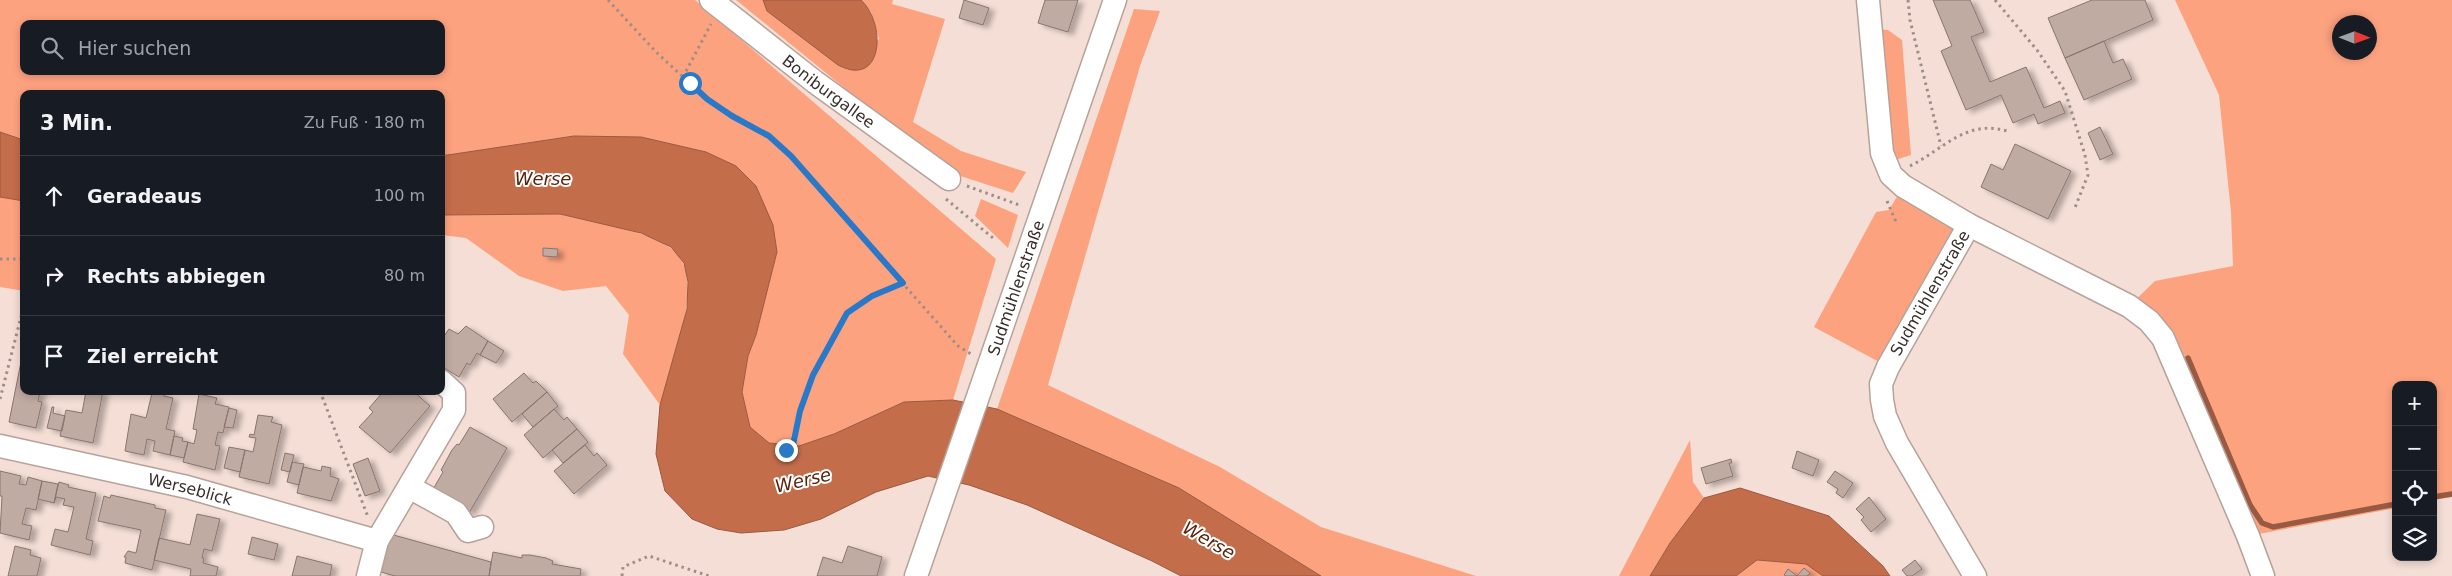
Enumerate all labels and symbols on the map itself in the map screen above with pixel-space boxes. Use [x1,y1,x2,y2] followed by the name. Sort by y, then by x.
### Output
[2332,15,2377,60] north arrow
[779,51,879,132] street label: Boniburgallee
[679,72,702,95] route start
[515,168,571,189] water label: Werse
[983,218,1048,358] street label: Sudmühlenstraße
[1886,227,1974,359] street label: Sudmühlenstraße
[775,439,798,462] route end
[773,463,833,497] water label: Werse
[146,469,235,509] street label: Werseblick
[1179,517,1239,563] water label: Werse

